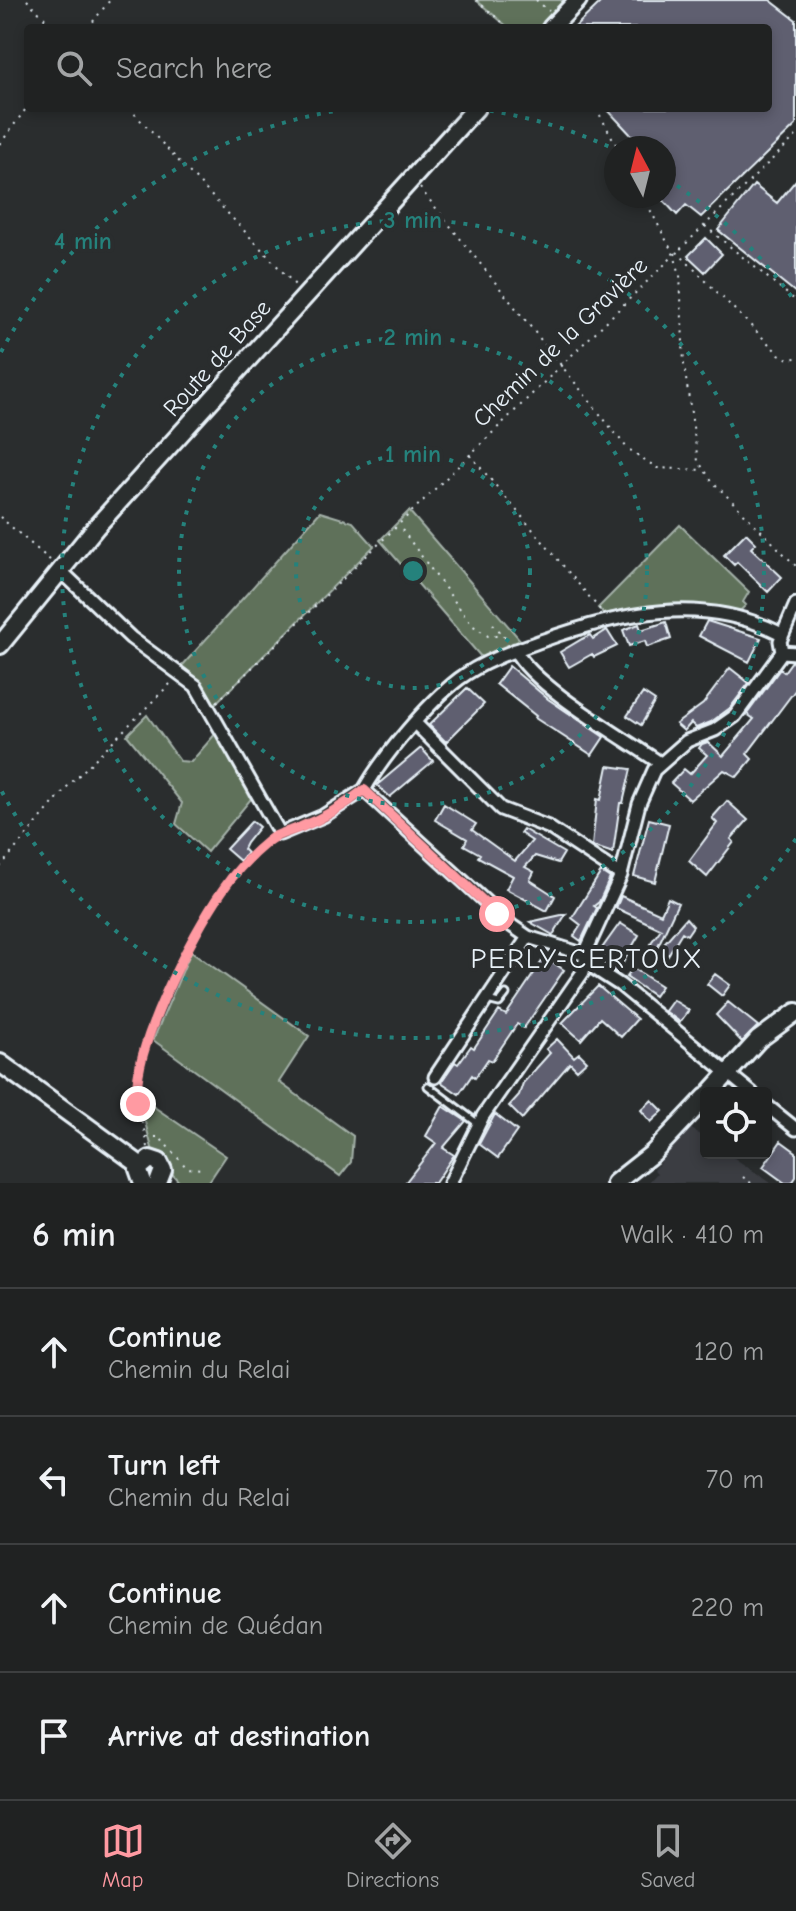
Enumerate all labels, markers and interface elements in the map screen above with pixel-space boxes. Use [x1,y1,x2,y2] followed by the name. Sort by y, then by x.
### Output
[24,24,772,112] search box
[52,46,96,90] icon: search
[116,51,272,86] text: Search here
[604,136,676,208] north arrow
[384,206,442,234] text: 3 min
[54,227,112,255] text: 4 min
[467,251,653,433] street label: Chemin de la Gravière
[157,294,277,422] street label: Route de Base
[384,323,442,351] text: 2 min
[385,440,441,468] text: 1 min
[399,557,427,585] centre of rings
[479,896,515,932] route start
[471,943,703,975] district label: PERLY-CERTOUX
[120,1086,156,1122] route end
[700,1087,772,1159] map controls
[700,1087,772,1159] button: locate
[32,1215,116,1255] text: 6 min
[621,1220,764,1250] text: Walk · 410 m
[108,1320,222,1355] text: Continue
[32,1330,76,1374] icon: ahead
[694,1337,764,1367] text: 120 m
[108,1355,290,1385] text: Chemin du Relai
[108,1448,220,1483] text: Turn left
[32,1458,76,1502] icon: left
[706,1465,764,1495] text: 70 m
[108,1483,290,1513] text: Chemin du Relai
[108,1576,222,1611] text: Continue
[32,1586,76,1630] icon: ahead
[691,1593,764,1623] text: 220 m
[108,1611,323,1641] text: Chemin de Quédan
[32,1714,76,1758] icon: arrive
[108,1719,370,1754] text: Arrive at destination
[101,1819,145,1893] tab: Map
[346,1819,439,1893] tab: Directions
[640,1819,695,1893] tab: Saved

